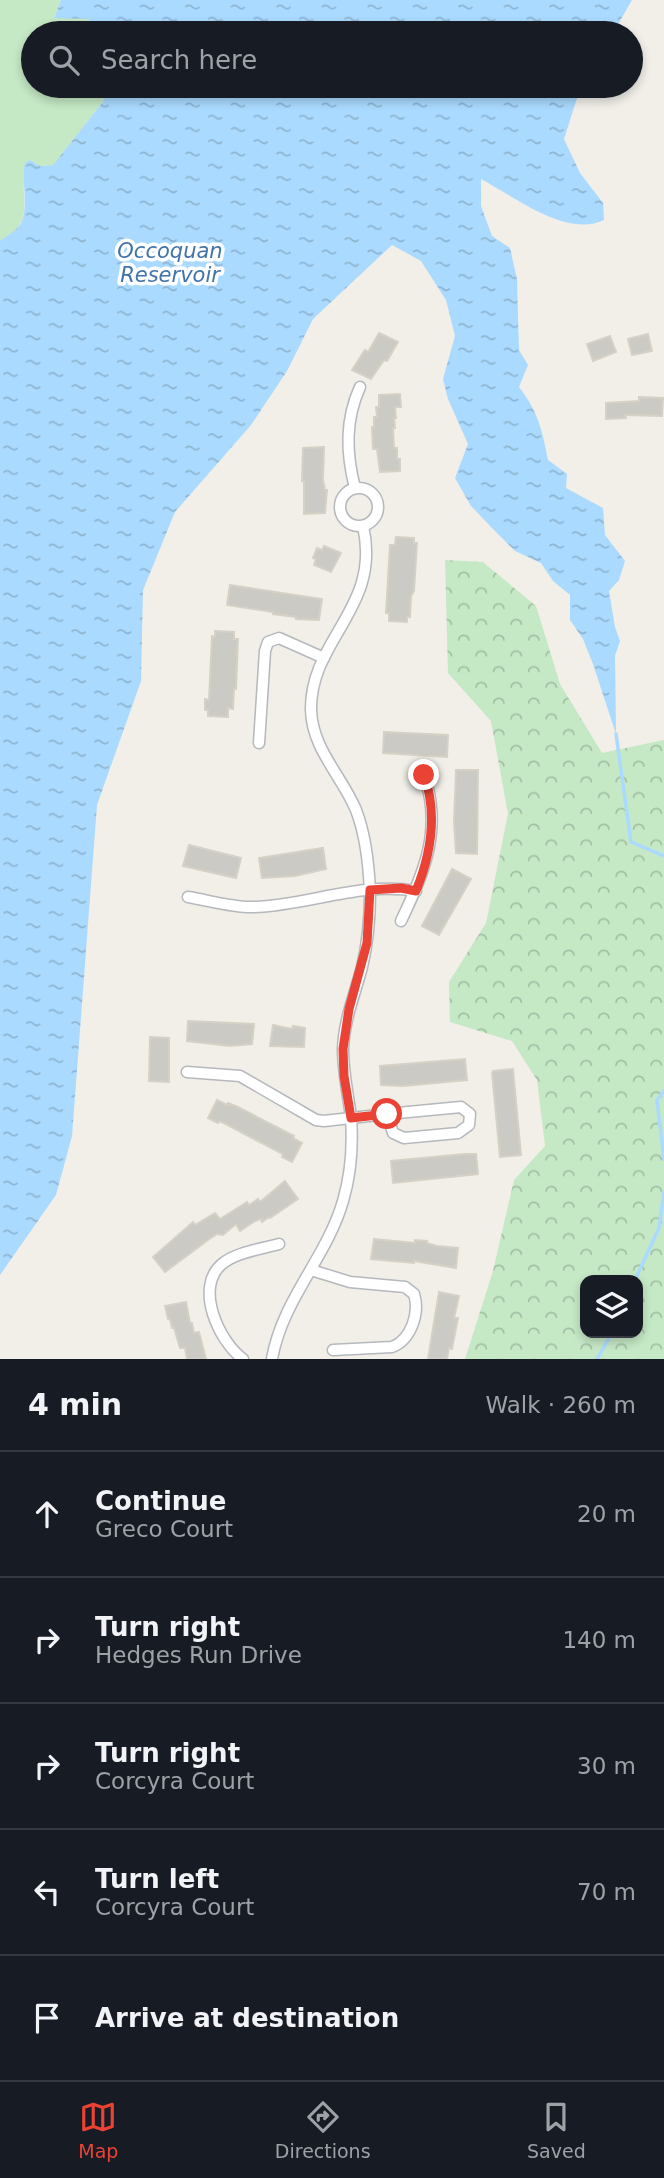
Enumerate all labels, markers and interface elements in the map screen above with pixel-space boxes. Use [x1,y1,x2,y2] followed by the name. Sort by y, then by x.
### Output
[21,21,643,98] search box
[45,41,83,79] icon: search
[101,45,257,75] text: Search here
[117,239,223,287] water label: Occoquan Reservoir
[408,759,439,790] route end
[371,1098,402,1129] route start
[580,1275,643,1338] map controls
[580,1275,643,1338] button: layers
[28,1387,122,1422] text: 4 min
[485,1392,636,1418] text: Walk · 260 m
[95,1486,226,1516] text: Continue
[28,1495,66,1533] icon: ahead
[577,1501,636,1527] text: 20 m
[95,1516,233,1542] text: Greco Court
[95,1612,240,1642] text: Turn right
[28,1621,66,1659] icon: right
[562,1627,636,1653] text: 140 m
[95,1642,302,1668] text: Hedges Run Drive
[95,1738,240,1768] text: Turn right
[28,1747,66,1785] icon: right
[577,1753,636,1779] text: 30 m
[95,1768,254,1794] text: Corcyra Court
[95,1864,219,1894] text: Turn left
[28,1873,66,1911] icon: left
[577,1879,636,1905] text: 70 m
[95,1894,254,1920] text: Corcyra Court
[28,1999,66,2037] icon: arrive
[95,2003,399,2033] text: Arrive at destination
[78,2098,118,2162] tab: Map
[275,2098,371,2162] tab: Directions
[527,2098,586,2162] tab: Saved

